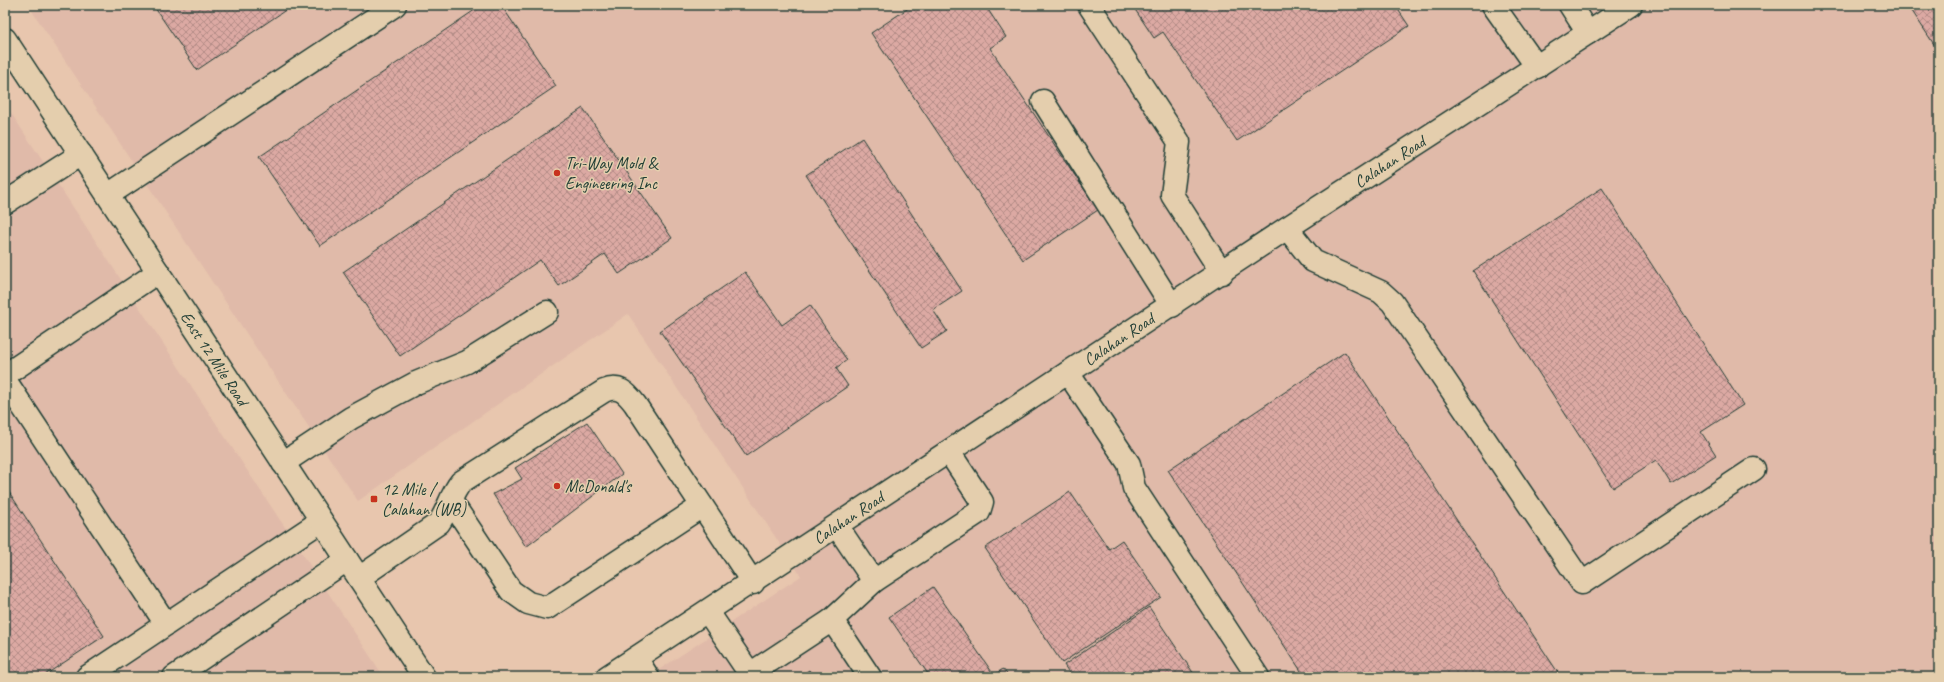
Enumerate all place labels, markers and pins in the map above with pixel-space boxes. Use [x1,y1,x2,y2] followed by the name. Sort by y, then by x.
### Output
[565,153,660,194] place label: Tri-Way Mold & Engineering Inc
[552,168,562,178] marker: Tri-Way Mold & Engineering Inc
[565,476,633,497] place label: McDonald's
[382,479,467,520] place label: 12 Mile / Calahan (WB)
[552,481,562,491] marker: McDonald's
[369,494,379,504] marker: 12 Mile / Calahan (WB)

